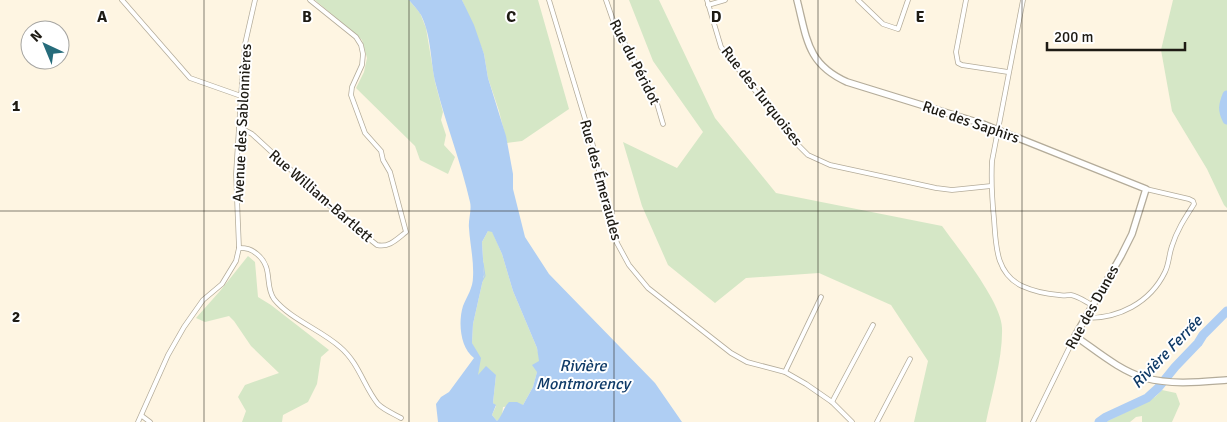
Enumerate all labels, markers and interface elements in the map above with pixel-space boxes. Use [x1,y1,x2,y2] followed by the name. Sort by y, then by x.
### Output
[97,7,108,27] text: A
[302,7,312,27] text: B
[506,7,516,27] text: C
[711,7,722,27] text: D
[915,7,925,27] text: E
[606,16,664,108] street label: Rue du Péridot
[20,20,70,70] north arrow
[1047,20,1184,52] scale bar
[27,27,46,46] text: N
[1054,28,1094,46] text: 200 m
[229,43,255,203] street label: Avenue des Sablonnières
[718,43,807,150] street label: Rue des Turquoises
[12,96,21,116] text: 1
[920,97,1022,147] street label: Rue des Saphirs
[576,117,627,243] street label: Rue des Émeraudes
[265,146,377,246] street label: Rue William-Bartlett
[1062,262,1123,352] street label: Rue des Dunes
[12,307,20,327] text: 2
[1127,311,1207,393] water label: Rivière Ferrée
[536,356,633,394] water label: Rivière Montmorency

